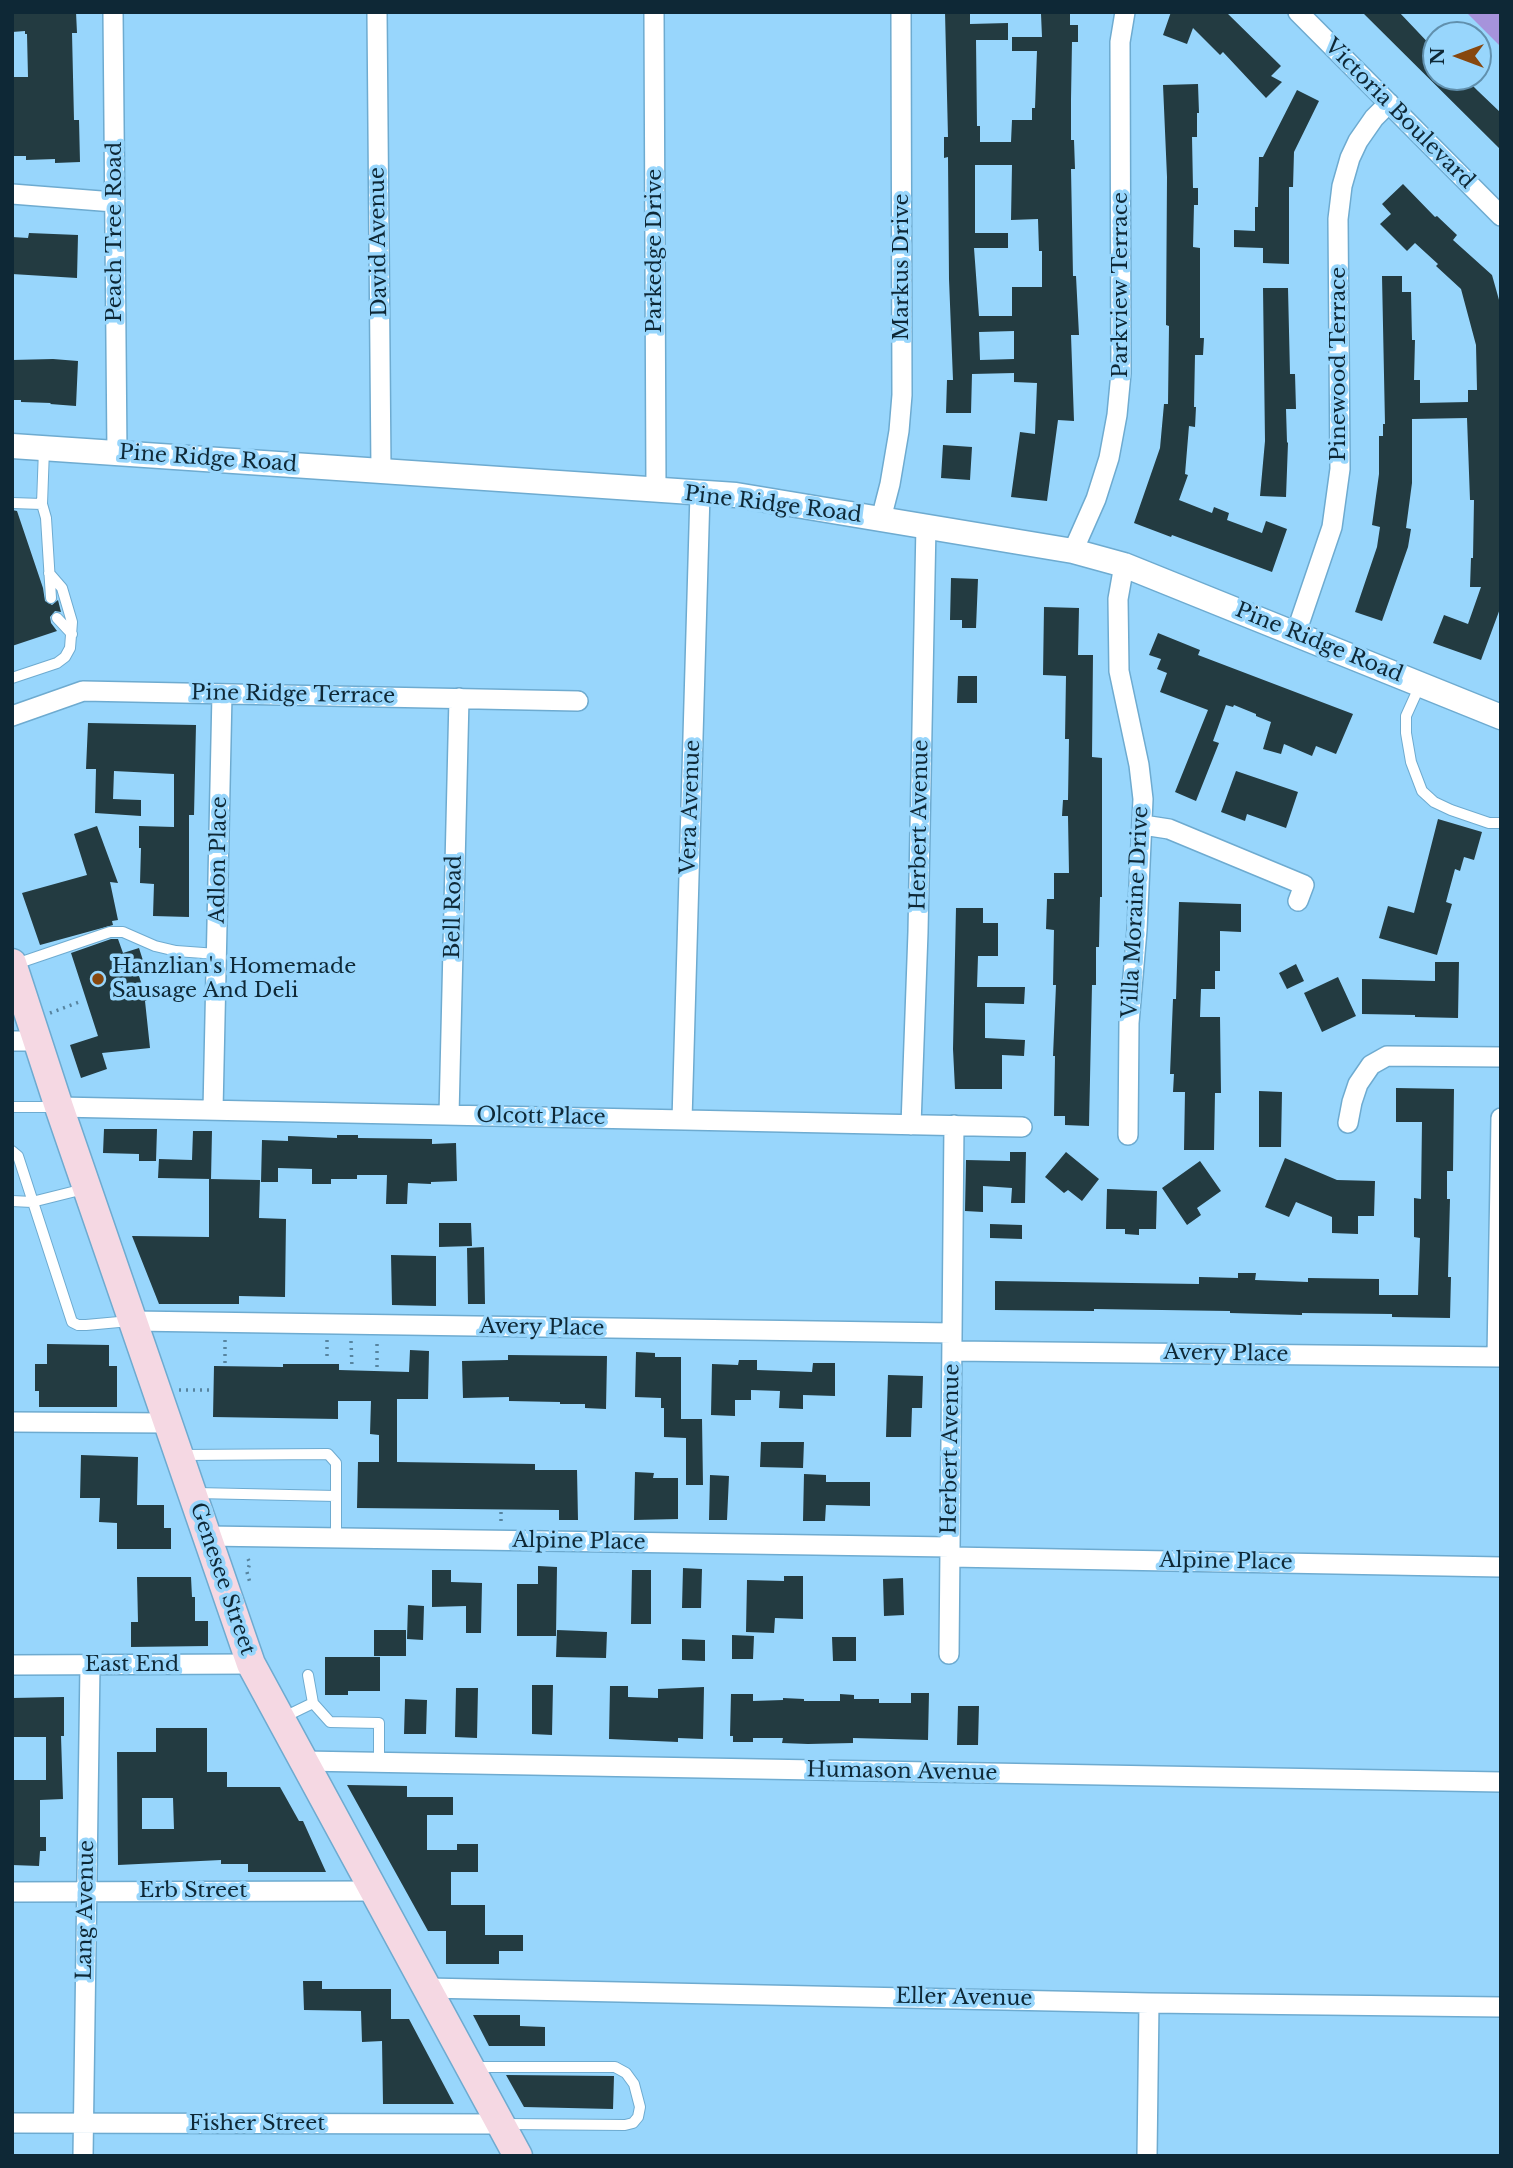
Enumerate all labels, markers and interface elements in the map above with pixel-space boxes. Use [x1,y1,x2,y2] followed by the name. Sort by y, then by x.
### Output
[1422,21,1492,91] north arrow
[1319,34,1479,194] street label: Victoria Boulevard
[1426,47,1449,65] text: N
[102,142,128,322] street label: Peach Tree Road
[365,167,393,317] street label: David Avenue
[642,169,668,333] street label: Parkedge Drive
[1108,192,1134,378] street label: Parkview Terrace
[889,193,915,341] street label: Markus Drive
[1326,267,1352,461] street label: Pinewood Terrace
[118,440,298,478] street label: Pine Ridge Road
[683,482,863,528] street label: Pine Ridge Road
[1232,598,1406,688] street label: Pine Ridge Road
[191,681,395,709] street label: Pine Ridge Terrace
[676,739,706,875] street label: Vera Avenue
[906,739,934,911] street label: Herbert Avenue
[205,796,233,924] street label: Adlon Place
[1118,805,1154,1019] street label: Villa Moraine Drive
[440,855,468,959] street label: Bell Road
[112,954,356,1004] place label: Hanzlian's Homemade Sausage And Deli
[90,971,106,987] marker: Hanzlian's Homemade Sausage And Deli
[476,1103,606,1131] street label: Olcott Place
[479,1314,605,1342] street label: Avery Place
[1163,1340,1289,1368] street label: Avery Place
[937,1363,965,1535] street label: Herbert Avenue
[184,1499,260,1659] street label: Genesee Street
[512,1528,646,1556] street label: Alpine Place
[1159,1548,1293,1576] street label: Alpine Place
[85,1652,179,1678] street label: East End
[806,1758,998,1786] street label: Humason Avenue
[72,1840,100,1980] street label: Lang Avenue
[139,1878,247,1904] street label: Erb Street
[895,1984,1033,2012] street label: Eller Avenue
[189,2111,325,2137] street label: Fisher Street

